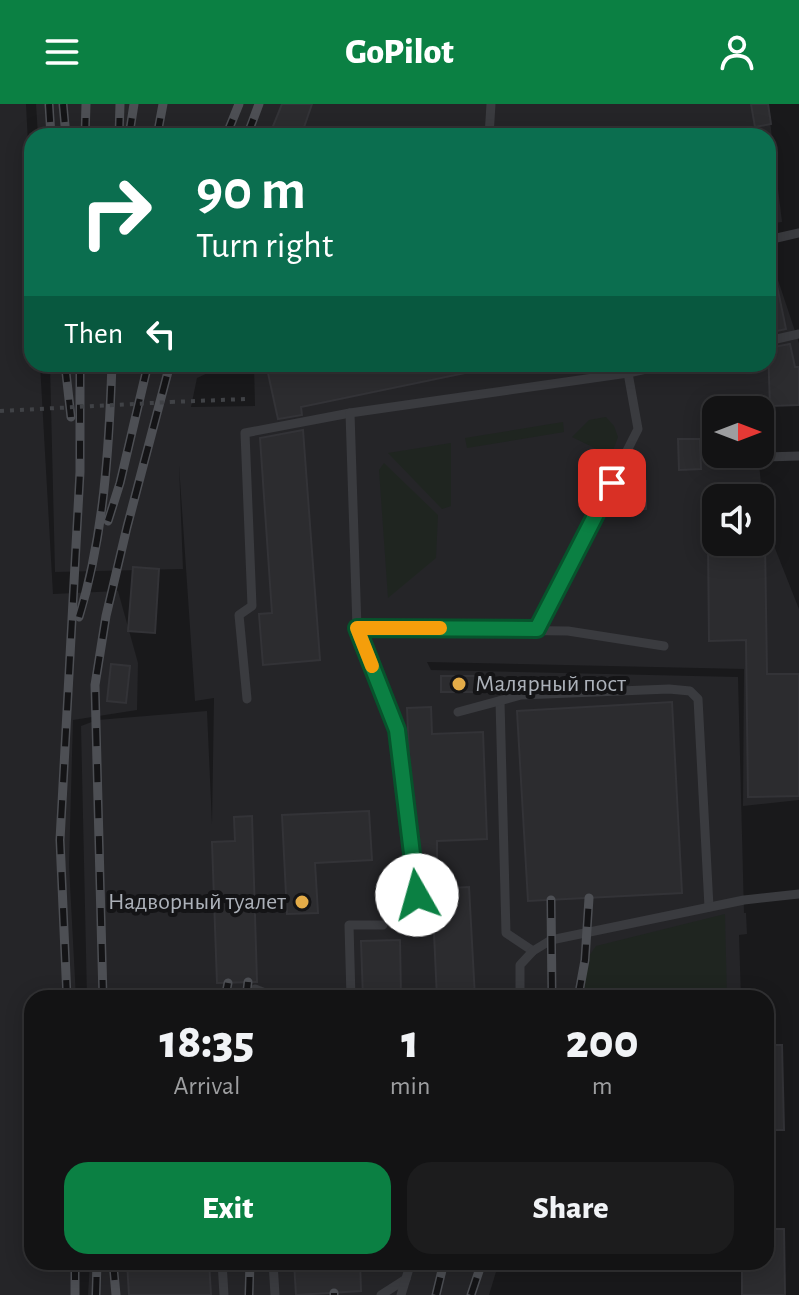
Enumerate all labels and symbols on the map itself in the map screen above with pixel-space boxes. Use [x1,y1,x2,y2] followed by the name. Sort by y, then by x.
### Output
[702,396,774,468] north arrow
[578,449,646,517] pin
[475,672,626,696] place label: Малярный пост
[450,675,468,693] marker: Малярный пост
[375,853,459,937] position arrow
[108,890,286,914] place label: Надворный туалет
[293,893,311,911] marker: Надворный туалет

